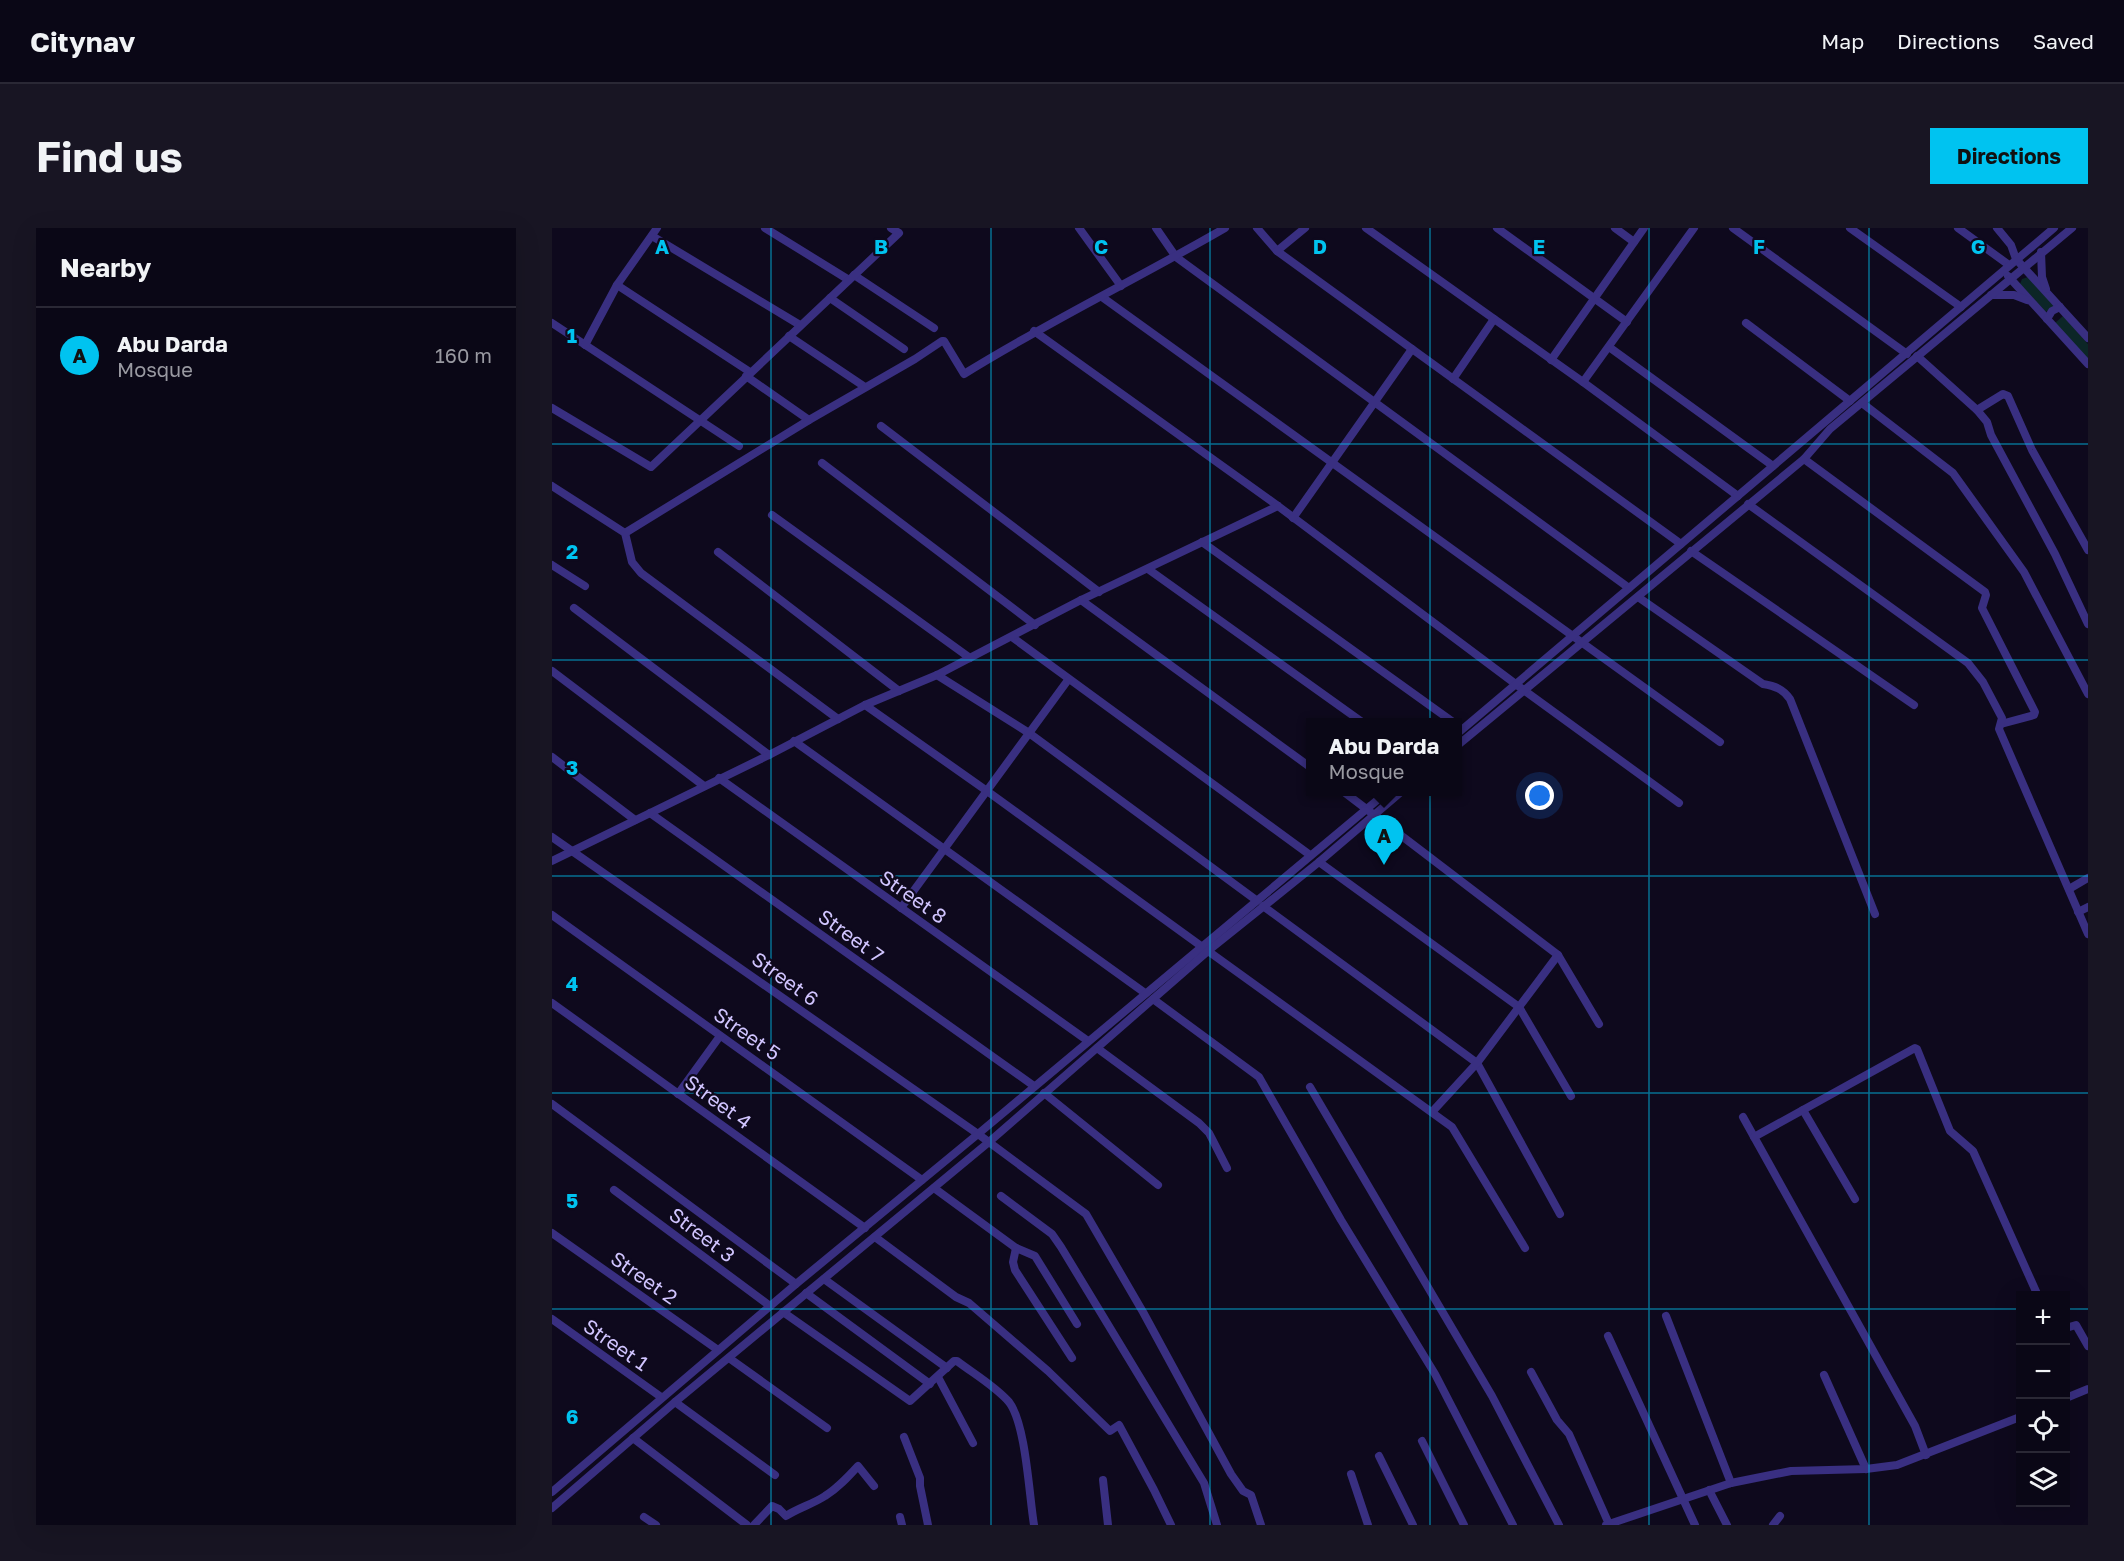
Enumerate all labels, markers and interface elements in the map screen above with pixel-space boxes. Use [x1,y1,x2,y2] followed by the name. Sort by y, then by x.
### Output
[30,25,135,58] text: Citynav
[1821,28,1864,54] text: Map
[1897,28,2000,54] text: Directions
[2033,28,2094,54] text: Saved
[1930,128,2088,184] button: Directions
[36,131,183,181] text: Find us
[655,234,669,258] text: A
[874,234,888,258] text: B
[1094,234,1108,258] text: C
[1313,234,1327,258] text: D
[1533,234,1545,258] text: E
[1753,234,1765,258] text: F
[1971,234,1985,258] text: G
[60,252,151,283] text: Nearby
[567,323,577,347] text: 1
[117,330,228,357] text: Abu Darda
[72,343,87,367] text: A
[435,343,492,367] text: 160 m
[117,357,193,381] text: Mosque
[566,539,578,563] text: 2
[1306,718,1462,796] popup
[1329,732,1439,759] text: Abu Darda
[566,755,578,779] text: 3
[1329,759,1404,783] text: Mosque
[1525,781,1554,810] your location
[1364,816,1404,865] pin: A
[875,864,952,928] street label: Street 8
[814,903,889,967] street label: Street 7
[748,946,824,1010] street label: Street 6
[566,971,578,995] text: 4
[710,1002,786,1065] street label: Street 5
[681,1069,757,1133] street label: Street 4
[566,1188,578,1212] text: 5
[665,1202,740,1267] street label: Street 3
[607,1246,683,1309] street label: Street 2
[2016,1291,2070,1507] map controls
[2016,1291,2070,1345] button: +
[579,1313,654,1375] street label: Street 1
[2016,1345,2070,1399] button: −
[2016,1399,2070,1453] button: locate
[566,1404,578,1428] text: 6
[2016,1453,2070,1507] button: layers

